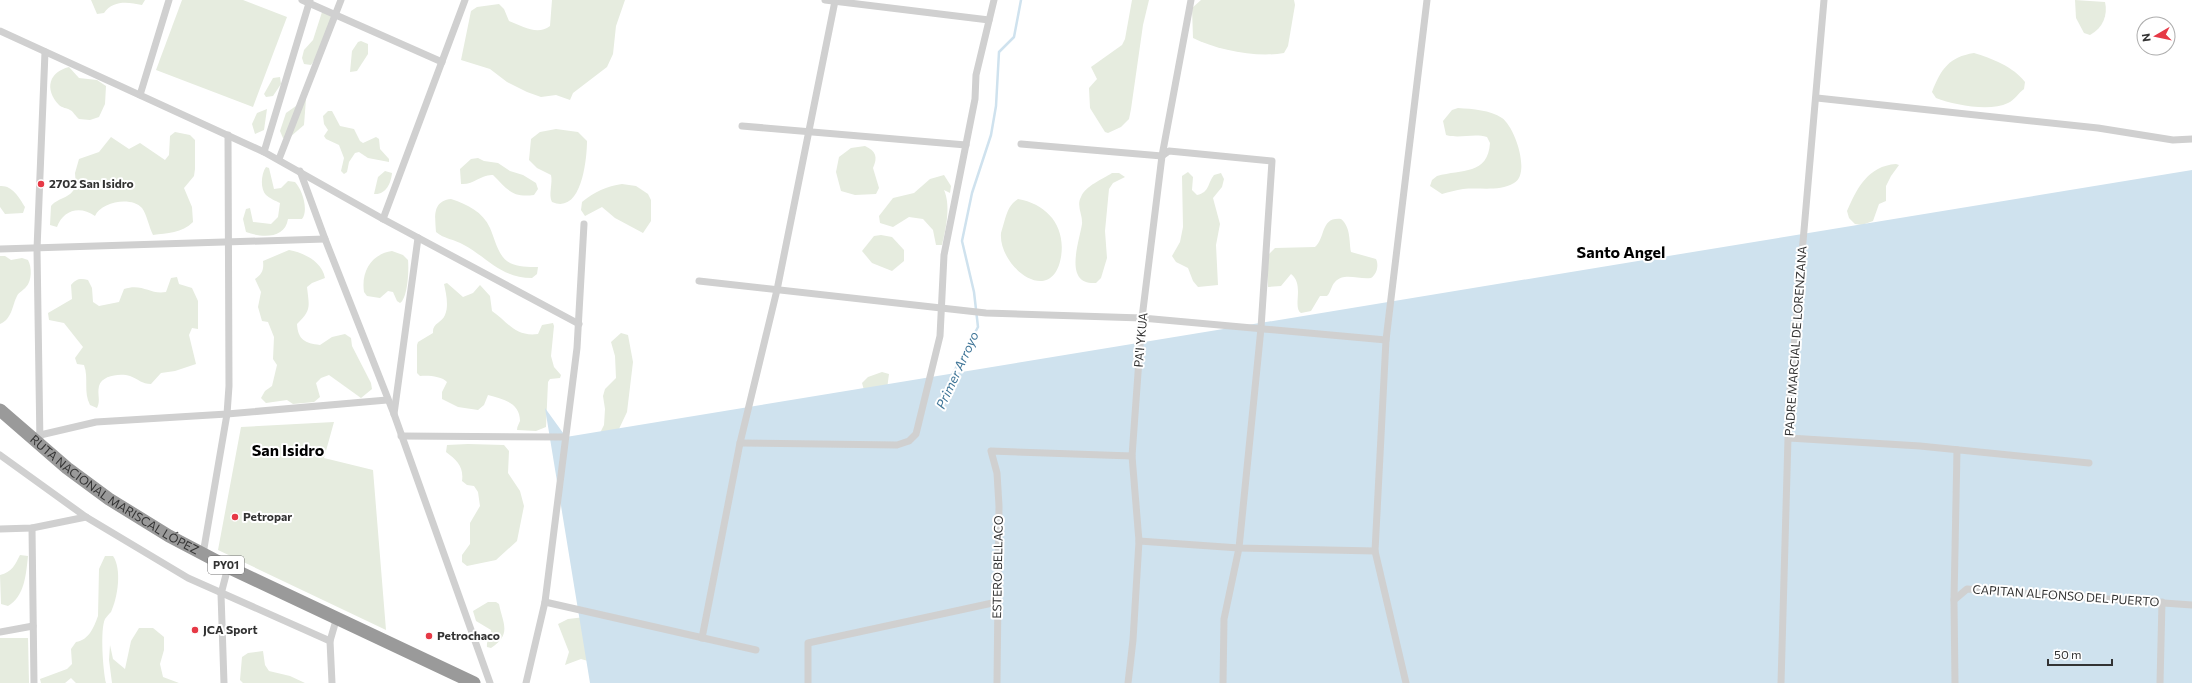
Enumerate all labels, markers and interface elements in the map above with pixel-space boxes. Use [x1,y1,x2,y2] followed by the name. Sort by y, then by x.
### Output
[2136,16,2176,56] north arrow
[2139,33,2153,43] text: N
[49,176,134,190] place label: 2702 San Isidro
[36,179,46,189] marker: 2702 San Isidro
[1577,242,1665,261] district label: Santo Angel
[1781,245,1809,437] street label: PADRE MARCIAL DE LORENZANA
[1131,312,1149,368] street label: PA'I YKUA
[932,329,982,411] water label: Primer Arroyo
[28,431,202,556] street label: RUTA NACIONAL MARISCAL LÓPEZ
[252,440,325,459] district label: San Isidro
[243,509,292,523] place label: Petropar
[230,512,240,522] marker: Petropar
[989,515,1005,619] street label: ESTERO BELLACO
[208,556,244,574] road number: PY01
[1972,581,2160,609] street label: CAPITAN ALFONSO DEL PUERTO
[203,622,257,637] place label: JCA Sport
[190,625,200,635] marker: JCA Sport
[437,628,500,642] place label: Petrochaco
[424,631,434,641] marker: Petrochaco
[2048,641,2112,667] scale bar
[2054,647,2082,661] text: 50 m

